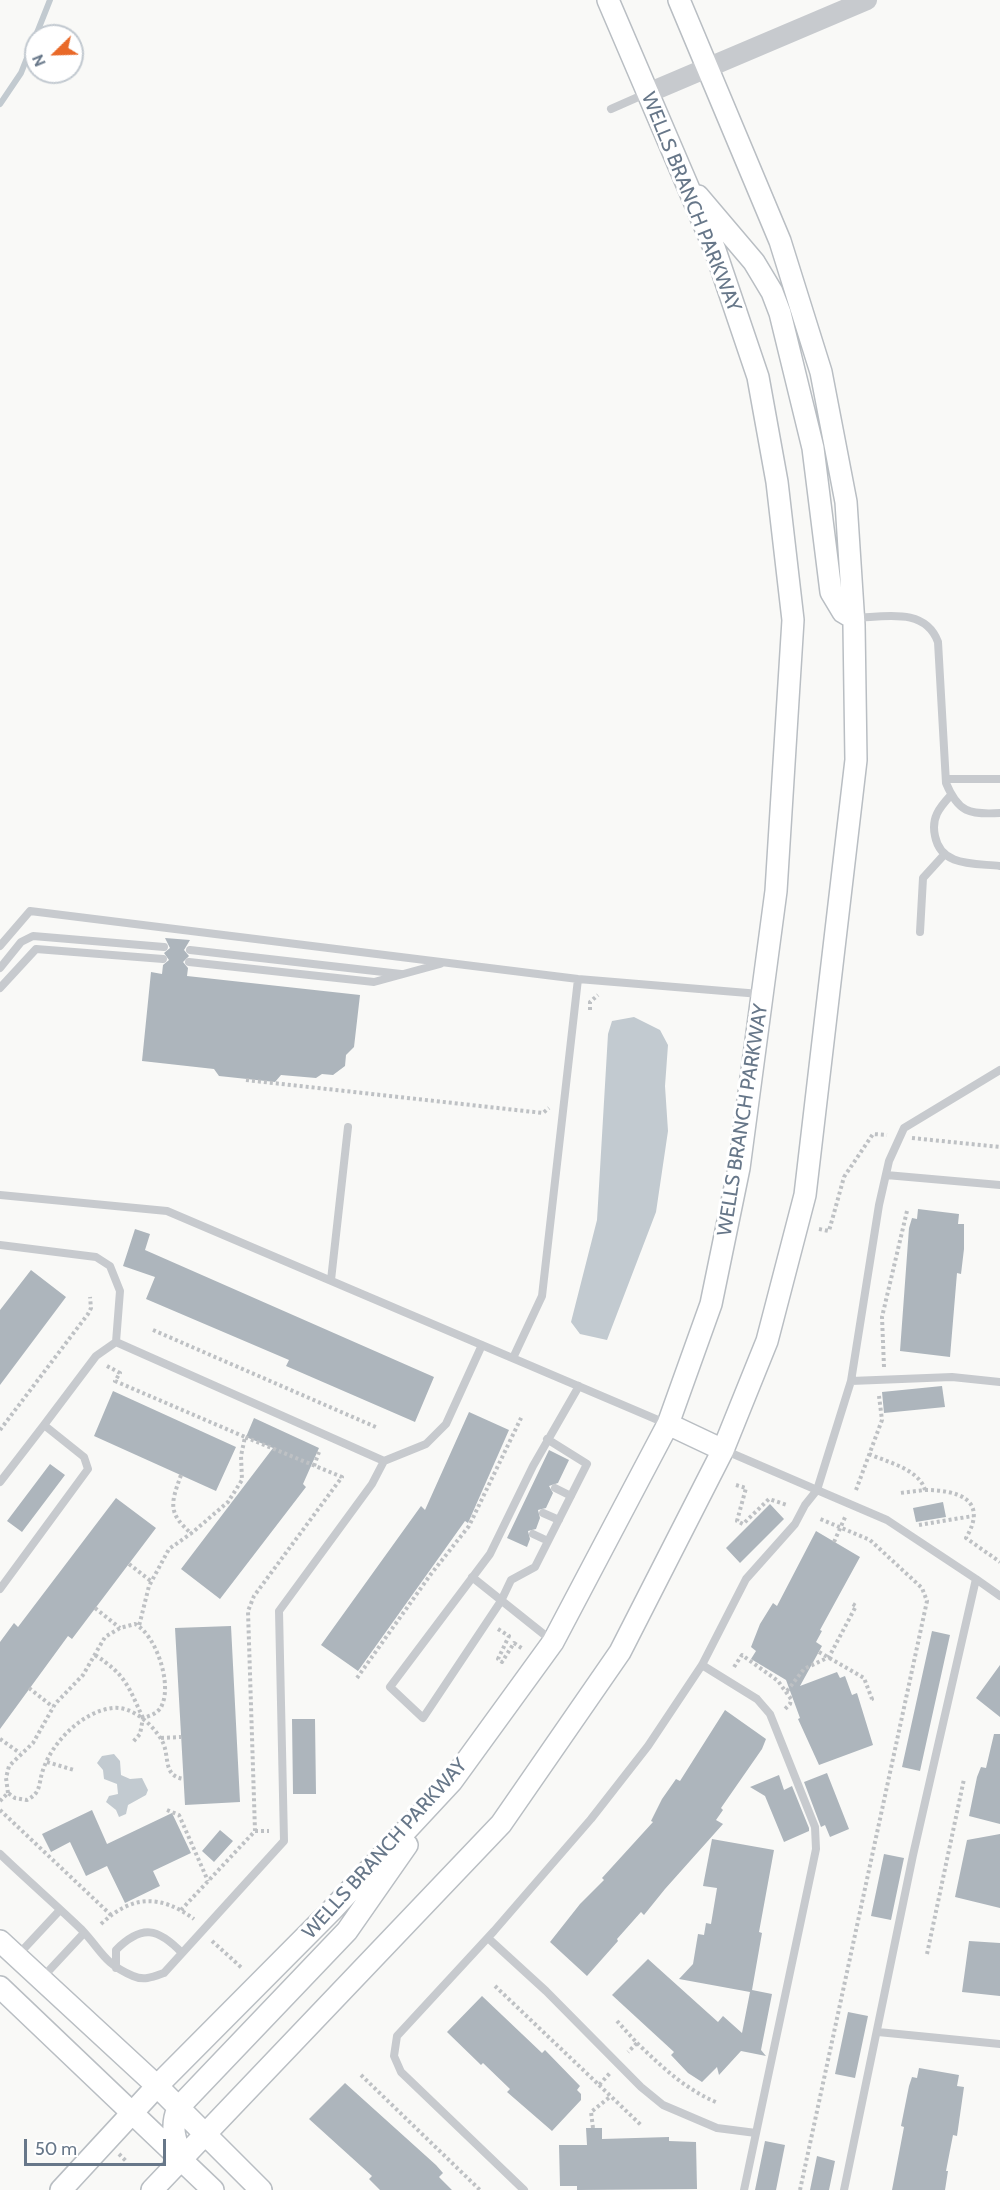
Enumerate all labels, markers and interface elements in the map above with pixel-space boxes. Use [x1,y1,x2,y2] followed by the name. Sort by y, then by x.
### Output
[24,24,84,84] north arrow
[28,52,50,69] text: N
[636,89,746,315] street label: WELLS BRANCH PARKWAY
[713,1002,773,1238] street label: WELLS BRANCH PARKWAY
[298,1754,472,1944] street label: WELLS BRANCH PARKWAY
[27,2127,170,2165] scale bar
[35,2138,77,2160] text: 50 m

